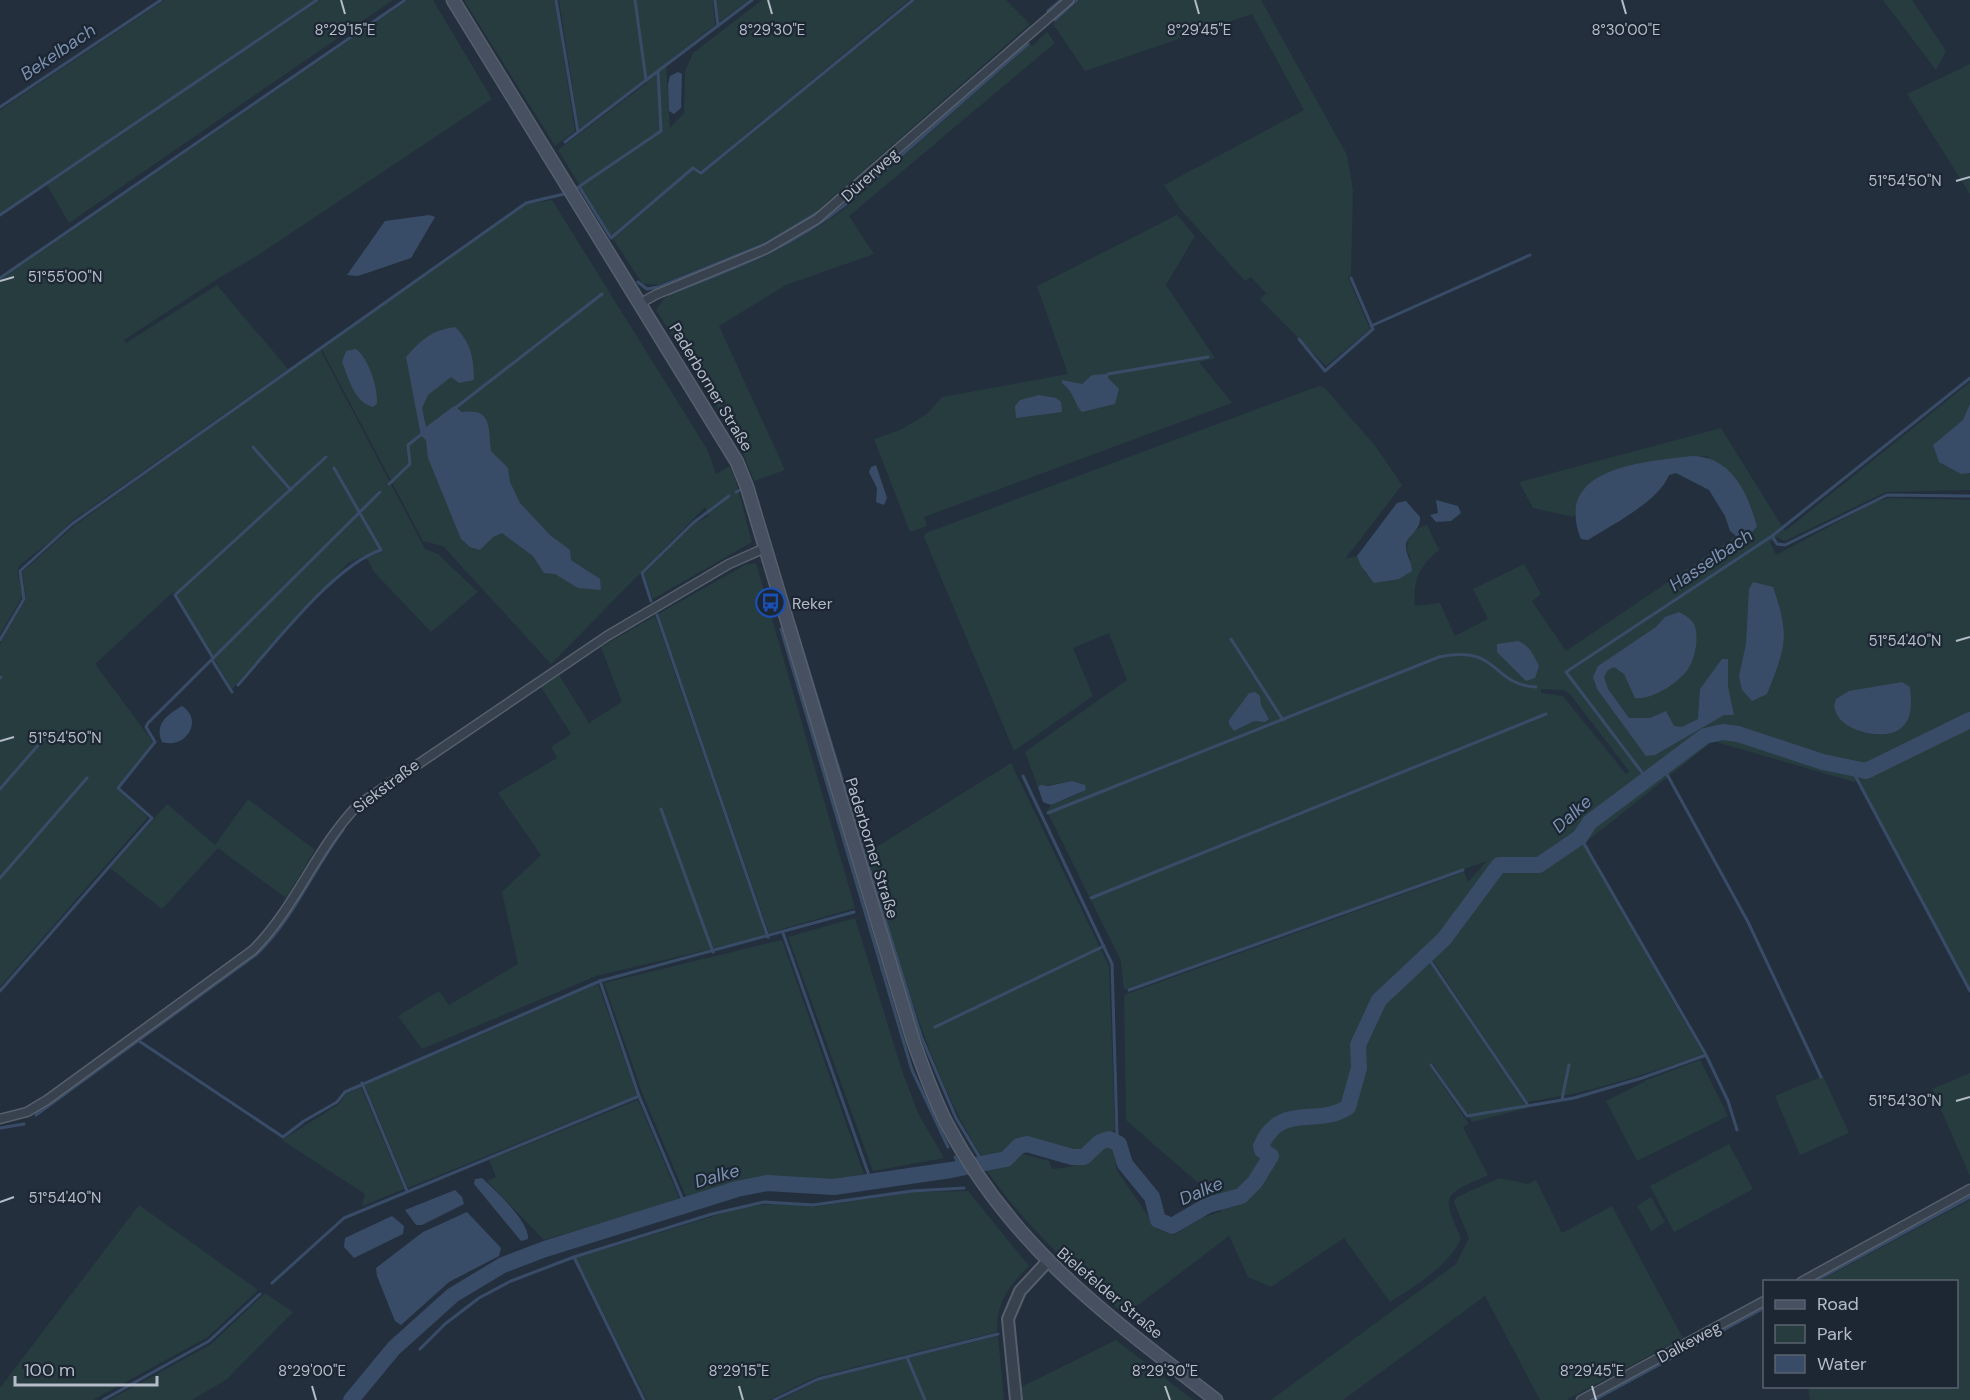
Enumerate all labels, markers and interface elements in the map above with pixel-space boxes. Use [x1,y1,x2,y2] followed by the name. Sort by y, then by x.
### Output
[16,18,100,86] water label: Bekelbach
[315,20,375,40] text: 8°29'15"E
[739,20,805,40] text: 8°29'30"E
[1167,20,1231,40] text: 8°29'45"E
[1591,20,1661,40] text: 8°30'00"E
[837,144,903,206] street label: Dürerweg
[1868,171,1942,191] text: 51°54'50"N
[28,267,102,287] text: 51°55'00"N
[664,319,758,455] street label: Paderborner Straße
[1664,523,1758,597] water label: Hasselbach
[755,587,787,619] bus stop icon: Reker
[792,593,833,614] place label: Reker
[1869,631,1941,651] text: 51°54'40"N
[28,728,102,748] text: 51°54'50"N
[349,754,423,818] street label: Siekstraße
[841,775,903,921] street label: Paderborner Straße
[1547,790,1597,838] water label: Dalke
[1868,1091,1942,1111] text: 51°54'30"N
[692,1158,742,1194] water label: Dalke
[1175,1171,1227,1211] water label: Dalke
[29,1188,101,1208] text: 51°54'40"N
[1053,1243,1167,1343] street label: Bielefelder Straße
[1763,1280,1958,1388] legend
[1817,1292,1859,1316] text: Road
[1653,1316,1725,1368] street label: Dalkeweg
[1817,1322,1853,1346] text: Park
[15,1349,158,1387] scale bar
[1817,1352,1867,1376] text: Water
[24,1358,75,1382] text: 100 m
[278,1361,346,1381] text: 8°29'00"E
[709,1361,769,1381] text: 8°29'15"E
[1132,1361,1198,1381] text: 8°29'30"E
[1560,1361,1624,1381] text: 8°29'45"E

